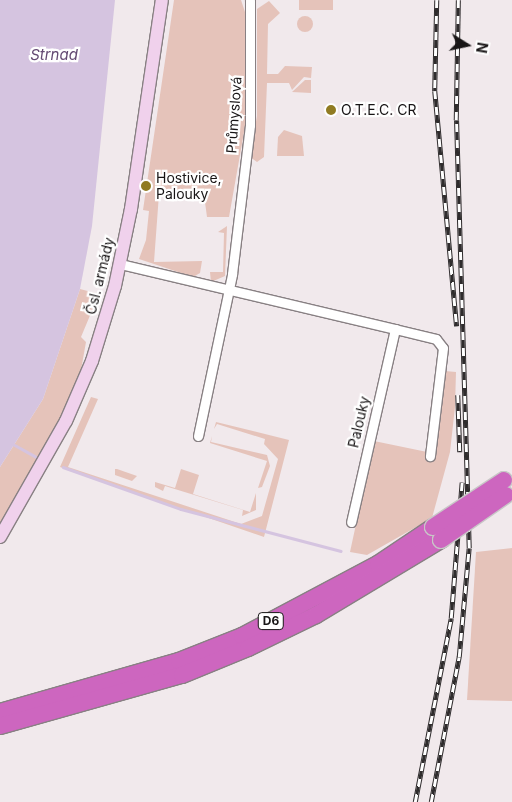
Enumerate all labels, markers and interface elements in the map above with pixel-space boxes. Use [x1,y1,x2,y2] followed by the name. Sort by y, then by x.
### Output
[442,20,492,70] north arrow
[473,41,492,54] text: N
[30,46,78,64] water label: Strnad
[223,76,245,154] street label: Průmyslová
[341,102,417,118] place label: O.T.E.C. CR
[325,104,337,116] marker: O.T.E.C. CR
[156,170,222,202] place label: Hostivice, Palouky
[140,180,152,192] marker: Hostivice, Palouky
[82,236,118,316] street label: Čsl. armády
[345,395,373,449] street label: Palouky
[257,612,285,630] road number: D6

